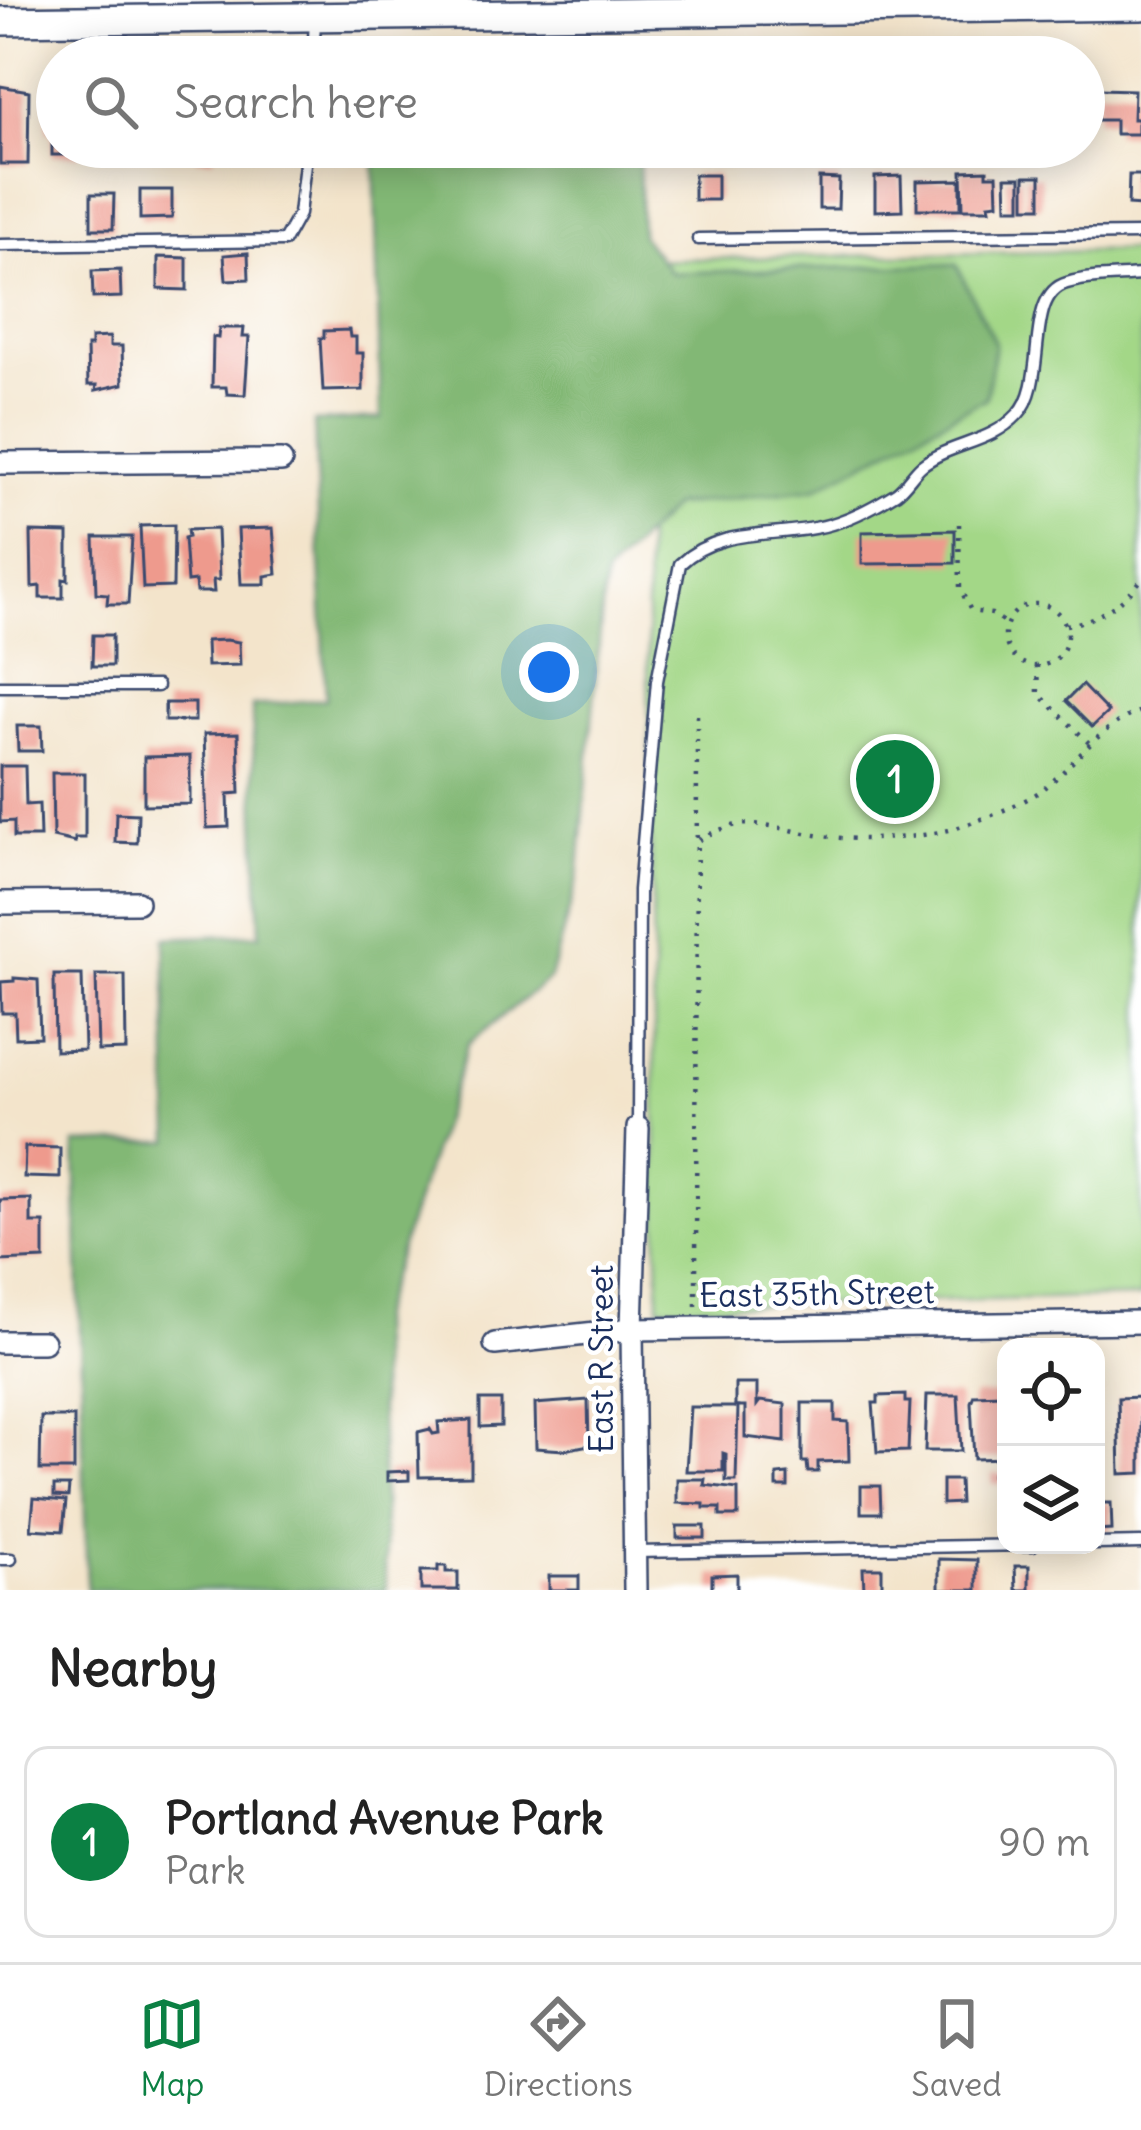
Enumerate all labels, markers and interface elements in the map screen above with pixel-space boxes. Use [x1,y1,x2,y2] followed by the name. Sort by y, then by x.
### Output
[36,36,1105,168] search box
[78,69,144,135] icon: search
[174,74,418,130] text: Search here
[519,642,579,702] your location
[856,734,934,824] pin: 1
[580,1265,622,1453] street label: East R Street
[699,1270,935,1316] street label: East 35th Street
[997,1338,1105,1554] map controls
[997,1338,1105,1446] button: locate
[997,1446,1105,1554] button: layers
[48,1636,217,1700] text: Nearby
[165,1790,603,1846] text: Portland Avenue Park
[82,1818,98,1867] text: 1
[998,1818,1090,1867] text: 90 m
[165,1846,246,1895] text: Park
[139,1991,205,2105] tab: Map
[484,1991,633,2105] tab: Directions
[911,1991,1002,2105] tab: Saved

